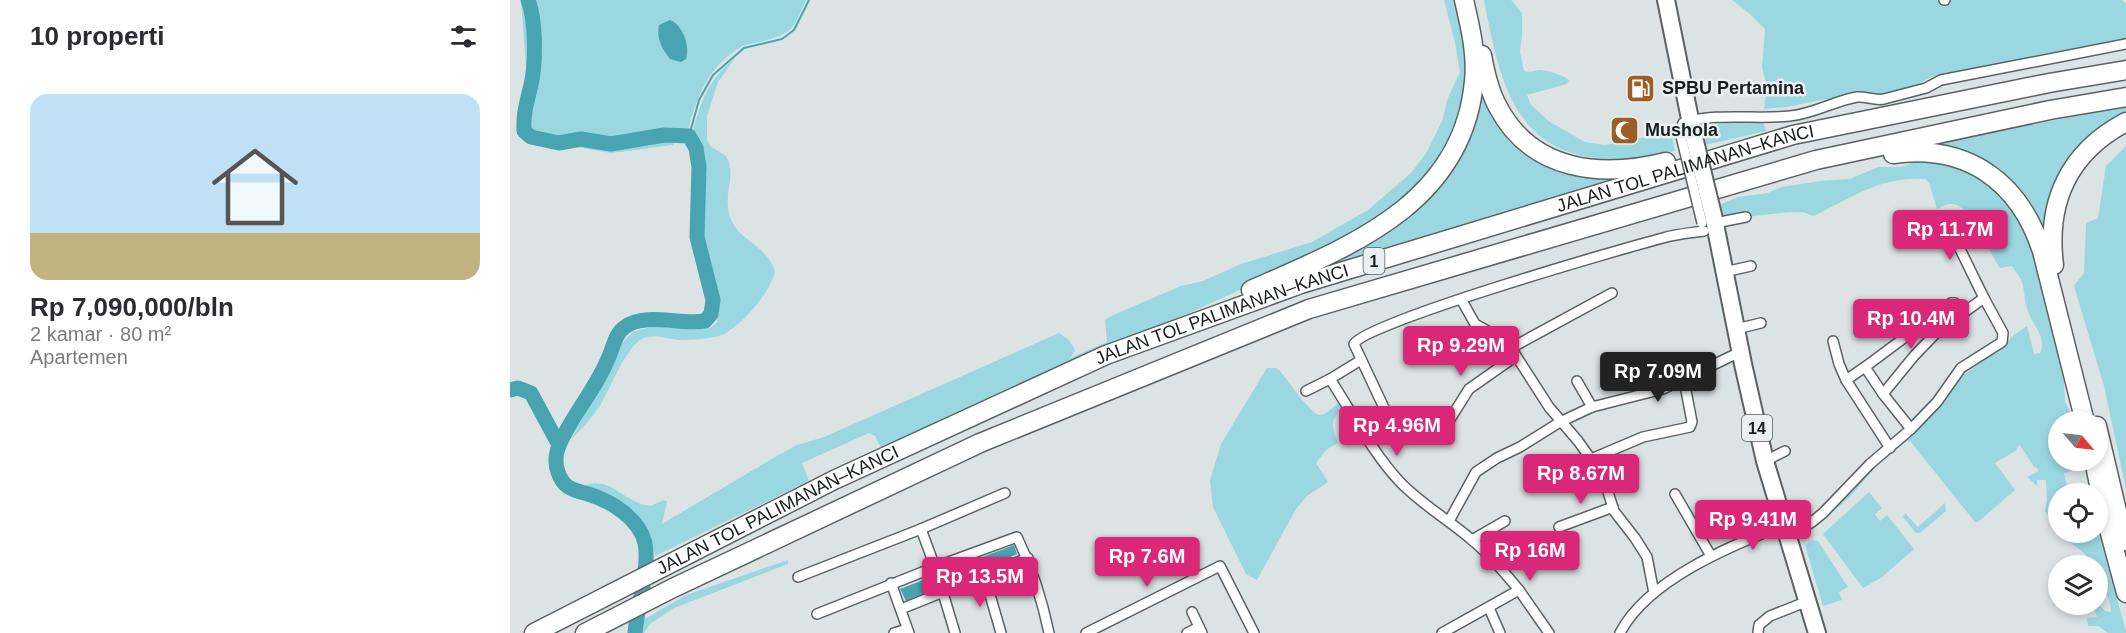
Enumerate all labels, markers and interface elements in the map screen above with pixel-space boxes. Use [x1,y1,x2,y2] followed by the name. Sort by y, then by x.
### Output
[447,20,480,53] icon: filters
[30,21,164,51] text: 10 properti
[1625,72,1657,104] fuel station icon: SPBU Pertamina
[1662,78,1805,98] place label: SPBU Pertamina
[1608,114,1640,146] mosque icon: Mushola
[1645,120,1719,140] place label: Mushola
[1554,121,1816,216] street label: JALAN TOL PALIMANAN–KANCI
[201,133,309,241] icon: home
[1888,210,2012,261] pin: Rp 11.7M
[1907,218,1993,240] text: Rp 11.7M
[1364,248,1384,274] road number: 1
[1092,260,1351,369] street label: JALAN TOL PALIMANAN–KANCI
[30,292,234,322] text: Rp 7,090,000/bln
[1849,299,1973,350] pin: Rp 10.4M
[1867,307,1955,329] text: Rp 10.4M
[30,323,171,345] text: 2 kamar · 80 m²
[1399,326,1523,377] pin: Rp 9.29M
[1417,334,1505,356] text: Rp 9.29M
[30,346,128,368] text: Apartemen
[1596,352,1720,403] pin: Rp 7.09M
[1614,360,1702,382] text: Rp 7.09M
[1335,406,1459,457] pin: Rp 4.96M
[2048,411,2108,471] north arrow
[2048,411,2108,615] map controls
[1353,414,1441,436] text: Rp 4.96M
[1742,415,1772,441] road number: 14
[653,442,902,579] street label: JALAN TOL PALIMANAN–KANCI
[1519,454,1643,505] pin: Rp 8.67M
[1537,462,1625,484] text: Rp 8.67M
[2048,483,2108,543] button: locate
[1691,500,1815,551] pin: Rp 9.41M
[1709,508,1797,530] text: Rp 9.41M
[1481,531,1579,582] pin: Rp 16M
[1092,537,1202,588] pin: Rp 7.6M
[1494,539,1566,561] text: Rp 16M
[1109,545,1185,567] text: Rp 7.6M
[2048,555,2108,615] button: layers
[918,557,1042,608] pin: Rp 13.5M
[936,565,1024,587] text: Rp 13.5M

